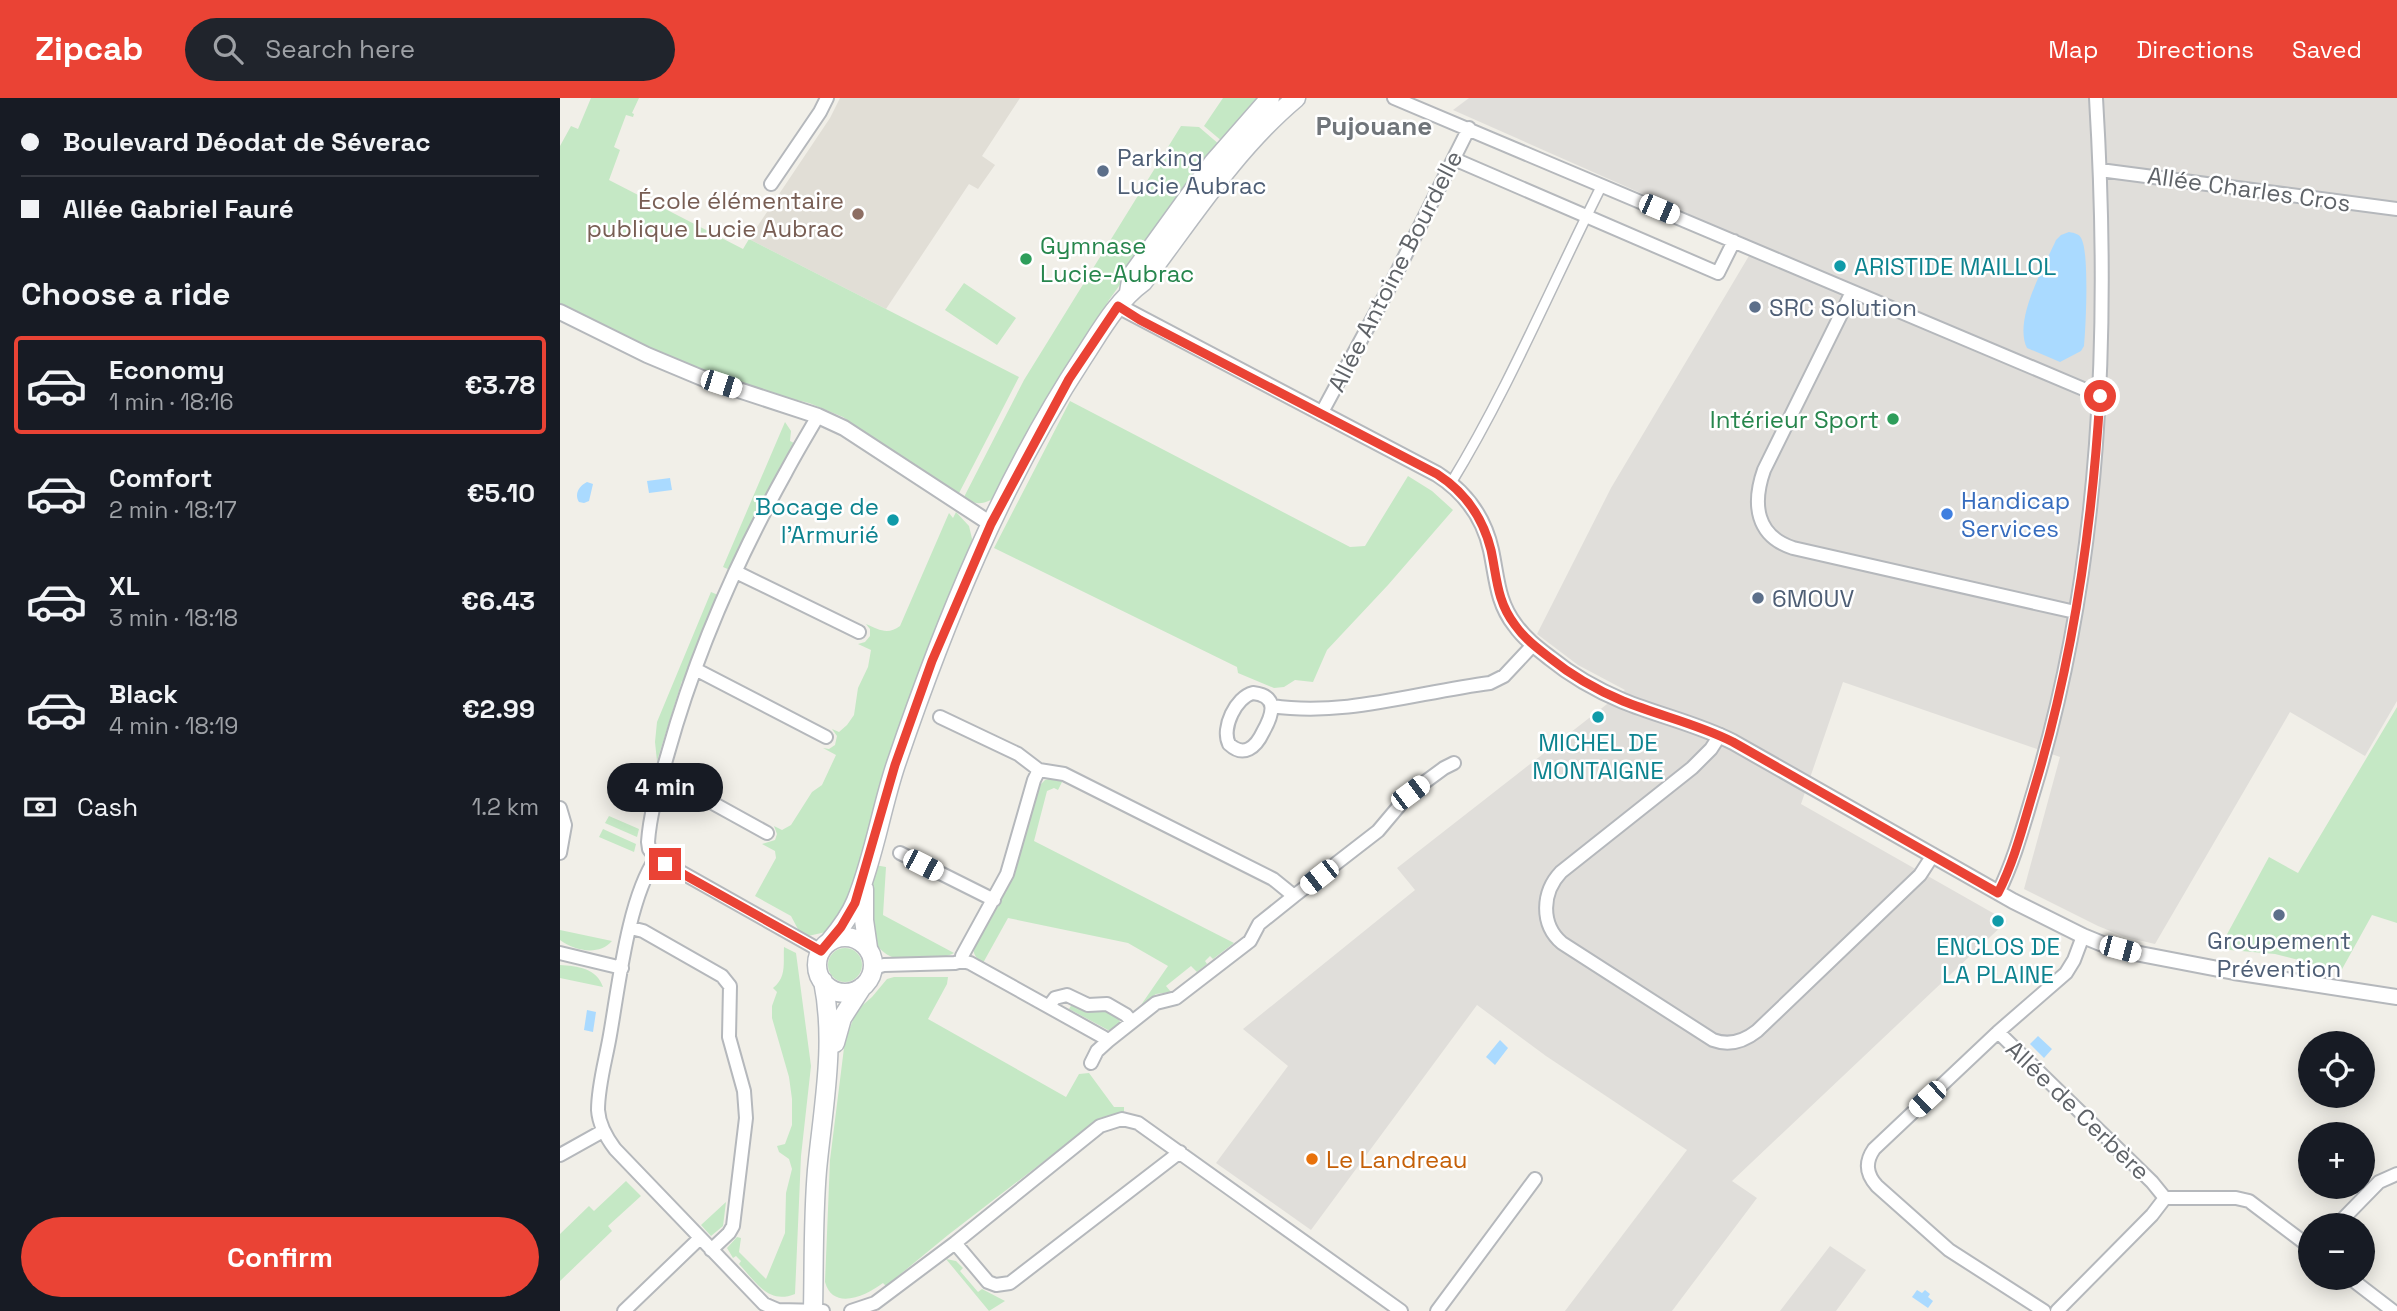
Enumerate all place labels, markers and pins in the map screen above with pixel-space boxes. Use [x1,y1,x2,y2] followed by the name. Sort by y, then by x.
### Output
[1117,142,1267,201] place label: Parking Lucie Aubrac
[1095,163,1111,179] marker: Parking Lucie Aubrac
[586,185,844,244] place label: École élémentaire publique Lucie Aubrac
[850,206,866,222] marker: École élémentaire publique Lucie Aubrac
[1040,230,1194,289] place label: Gymnase Lucie-Aubrac
[1018,251,1034,267] marker: Gymnase Lucie-Aubrac
[1854,251,2056,282] place label: ARISTIDE MAILLOL
[1832,258,1848,274] marker: ARISTIDE MAILLOL
[1769,292,1917,323] place label: SRC Solution
[1747,299,1763,315] marker: SRC Solution
[1710,404,1879,435] place label: Intérieur Sport
[1885,411,1901,427] marker: Intérieur Sport
[1961,485,2070,544] place label: Handicap Services
[755,491,879,550] place label: Bocage de l'Armurié
[1939,506,1955,522] marker: Handicap Services
[885,512,901,528] marker: Bocage de l'Armurié
[1772,583,1854,614] place label: 6MOUV
[1750,590,1766,606] marker: 6MOUV
[1590,709,1606,725] marker: MICHEL DE MONTAIGNE
[1532,727,1664,786] place label: MICHEL DE MONTAIGNE
[2271,907,2287,923] marker: Groupement Prévention
[1990,913,2006,929] marker: ENCLOS DE LA PLAINE
[2207,925,2351,984] place label: Groupement Prévention
[1936,931,2060,990] place label: ENCLOS DE LA PLAINE
[1326,1144,1467,1175] place label: Le Landreau
[1304,1151,1320,1167] marker: Le Landreau

